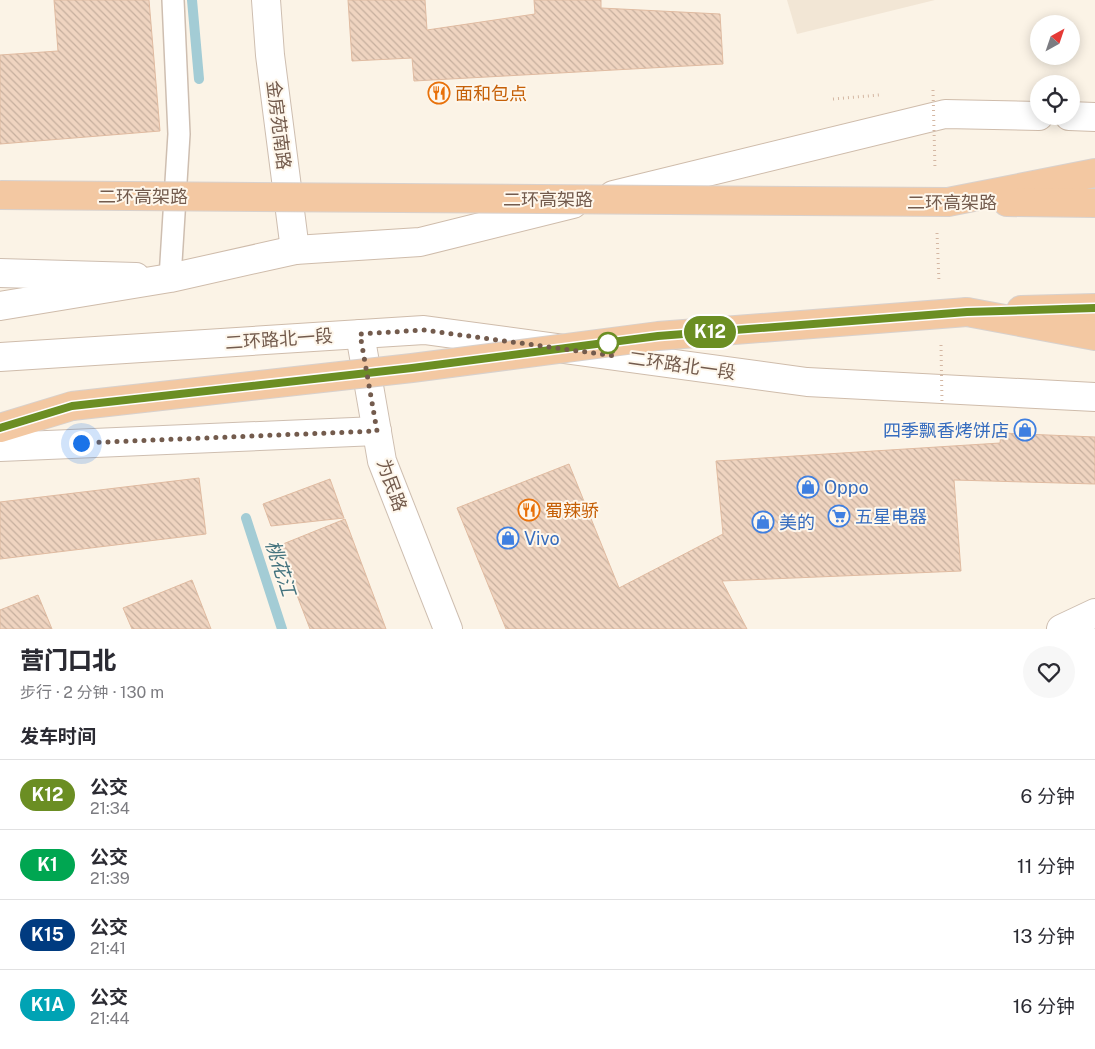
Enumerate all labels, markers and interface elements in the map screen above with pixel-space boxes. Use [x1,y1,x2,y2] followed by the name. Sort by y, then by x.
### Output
[1030,15,1080,65] north arrow
[1030,15,1080,125] map controls
[1030,75,1080,125] button: locate
[263,79,295,171] street label: 金房苑南路
[427,81,451,105] restaurant icon: 面和包点
[455,83,527,104] place label: 面和包点
[98,186,188,207] street label: 二环高架路
[503,189,593,210] street label: 二环高架路
[907,192,997,213] street label: 二环高架路
[681,316,739,348] line badge: K12
[694,321,726,342] text: K12
[224,325,334,353] street label: 二环路北一段
[597,332,619,354] unlabelled marker
[627,347,737,383] street label: 二环路北一段
[1013,418,1037,442] shop icon: 四季飘香烤饼店
[883,420,1009,441] place label: 四季飘香烤饼店
[69,431,94,456] your location
[373,456,411,514] street label: 为民路
[796,475,820,499] shop icon: Oppo
[824,477,869,498] place label: Oppo
[517,498,541,522] restaurant icon: 蜀辣骄
[545,500,599,521] place label: 蜀辣骄
[827,504,851,528] supermarket icon: 五星电器
[855,506,927,527] place label: 五星电器
[751,510,775,534] shop icon: 美的
[779,512,815,533] place label: 美的
[496,526,520,550] shop icon: Vivo
[524,528,560,549] place label: Vivo
[262,537,301,600] water label: 桃花江
[20,646,116,674] text: 营门口北
[1023,646,1075,698] button: heart
[20,683,164,702] text: 步行 · 2 分钟 · 130 m
[20,725,96,747] text: 发车时间
[90,776,128,798] text: 公交
[31,784,64,805] text: K12
[1021,785,1075,807] text: 6 分钟
[90,799,130,818] text: 21:34
[90,846,128,868] text: 公交
[37,854,58,875] text: K1
[1017,855,1075,877] text: 11 分钟
[90,869,130,888] text: 21:39
[90,916,128,938] text: 公交
[31,924,64,945] text: K15
[1013,925,1075,947] text: 13 分钟
[90,939,126,958] text: 21:41
[90,986,128,1008] text: 公交
[31,994,64,1015] text: K1A
[1013,995,1075,1017] text: 16 分钟
[90,1009,130,1028] text: 21:44

